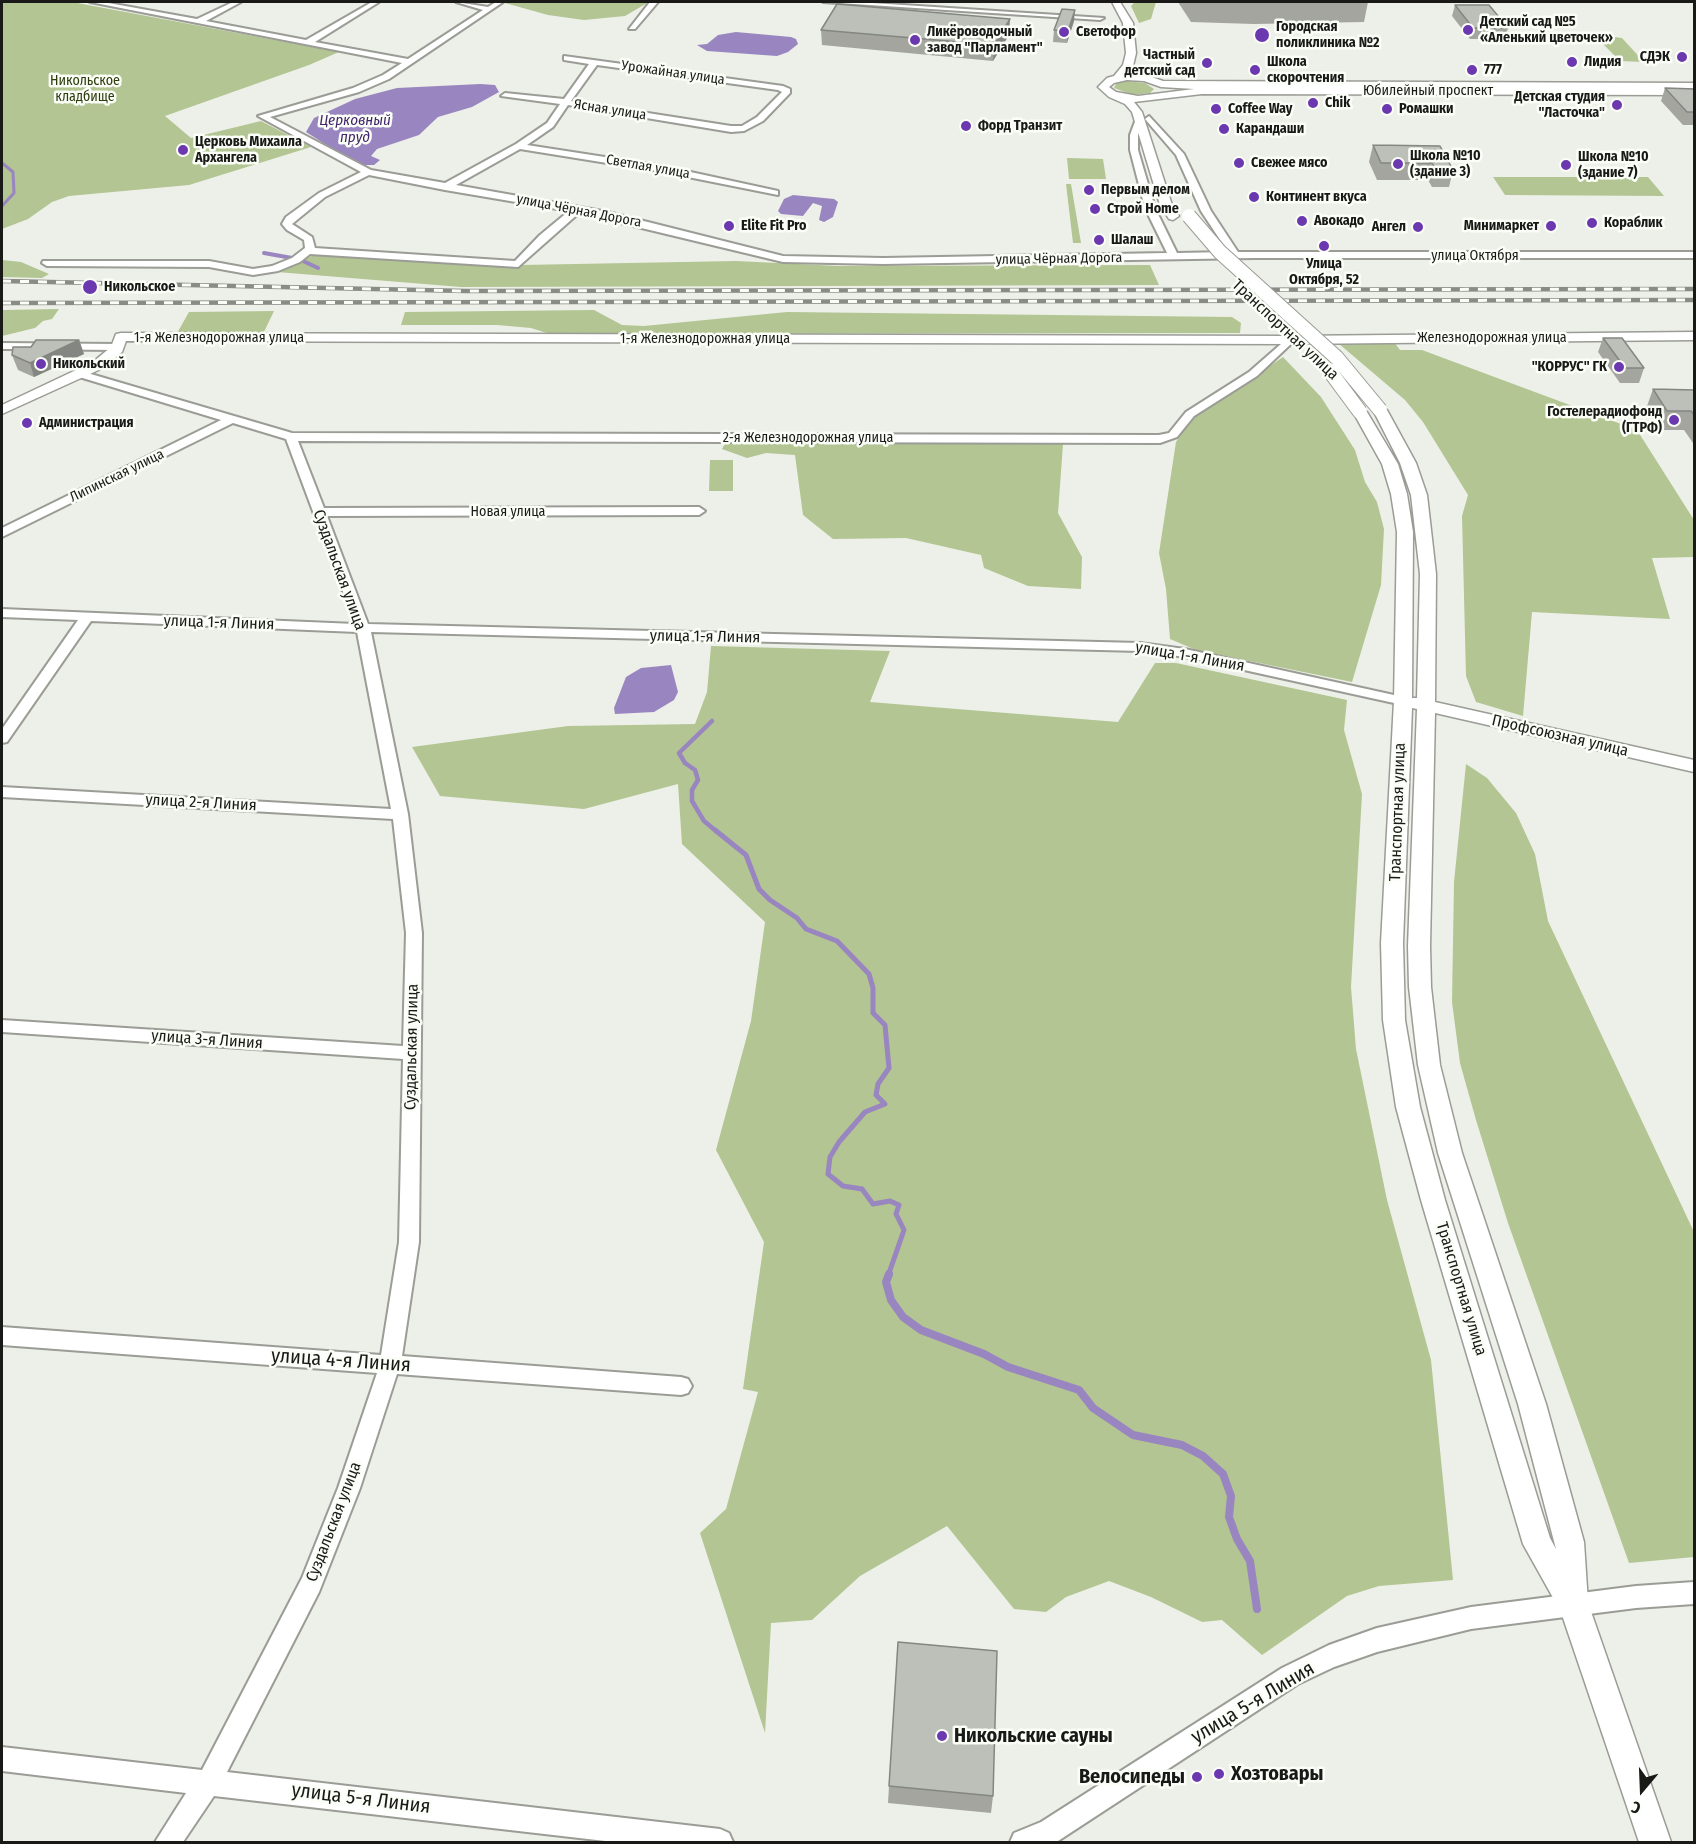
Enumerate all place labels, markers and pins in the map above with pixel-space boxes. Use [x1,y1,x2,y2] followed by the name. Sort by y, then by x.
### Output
[1480,14,1613,46] place label: Детский сад №5 «Аленький цветочек»
[1276,19,1380,51] place label: Городская поликлиника №2
[1461,23,1475,37] marker: Детский сад №5 «Аленький цветочек»
[927,24,1043,56] place label: Ликёроводочный завод "Парламент"
[1076,24,1136,40] place label: Светофор
[1057,25,1071,39] marker: Светофор
[1253,26,1271,44] marker: Городская поликлиника №2
[908,33,922,47] marker: Ликёроводочный завод "Парламент"
[1124,47,1195,80] place label: Частный детский сад
[1640,49,1670,65] place label: СДЭК
[1675,50,1689,64] marker: СДЭК
[1267,54,1344,86] place label: Школа скорочтения
[1584,54,1621,70] place label: Лидия
[1565,55,1579,69] marker: Лидия
[1200,56,1214,70] marker: Частный детский сад
[1484,62,1502,78] place label: 777
[1248,63,1262,77] marker: Школа скорочтения
[1465,63,1479,77] marker: 777
[1514,89,1605,122] place label: Детская студия "Ласточка"
[1325,95,1350,111] place label: Chik
[1306,96,1320,110] marker: Chik
[1610,98,1624,112] marker: Детская студия "Ласточка"
[1228,101,1293,117] place label: Coffee Way
[1399,101,1454,117] place label: Ромашки
[1209,102,1223,116] marker: Coffee Way
[1380,102,1394,116] marker: Ромашки
[978,118,1062,134] place label: Форд Транзит
[959,119,973,133] marker: Форд Транзит
[1236,121,1304,137] place label: Карандаши
[1217,122,1231,136] marker: Карандаши
[195,134,302,166] place label: Церковь Михаила Архангела
[176,143,190,157] marker: Церковь Михаила Архангела
[1410,148,1481,180] place label: Школа №10 (здание 3)
[1578,149,1649,182] place label: Школа №10 (здание 7)
[1251,155,1327,171] place label: Свежее мясо
[1232,156,1246,170] marker: Свежее мясо
[1391,157,1405,171] marker: Школа №10 (здание 3)
[1559,158,1573,172] marker: Школа №10 (здание 7)
[1101,182,1190,198] place label: Первым делом
[1082,183,1096,197] marker: Первым делом
[1266,189,1367,205] place label: Континент вкуса
[1247,190,1261,204] marker: Континент вкуса
[1107,201,1179,217] place label: Строй Home
[1088,202,1102,216] marker: Строй Home
[1314,213,1364,229] place label: Авокадо
[1295,214,1309,228] marker: Авокадо
[1604,215,1663,231] place label: Кораблик
[1585,216,1599,230] marker: Кораблик
[741,218,807,234] place label: Elite Fit Pro
[1464,218,1539,234] place label: Минимаркет
[722,219,736,233] marker: Elite Fit Pro
[1372,219,1406,235] place label: Ангел
[1544,219,1558,233] marker: Минимаркет
[1411,220,1425,234] marker: Ангел
[1111,232,1154,248] place label: Шалаш
[1092,233,1106,247] marker: Шалаш
[1317,239,1331,253] marker: Улица Октября, 52
[1289,256,1359,288] place label: Улица Октября, 52
[81,278,99,296] marker: Никольское
[104,279,175,295] place label: Никольское
[53,356,125,372] place label: Никольский
[34,357,48,371] marker: Никольский
[1532,359,1607,375] place label: "КОРРУС" ГК
[1612,360,1626,374] marker: "КОРРУС" ГК
[1547,404,1662,436] place label: Гостелерадиофонд (ГТРФ)
[1667,413,1681,427] marker: Гостелерадиофонд (ГТРФ)
[39,415,134,431] place label: Администрация
[20,416,34,430] marker: Администрация
[954,1724,1113,1748] place label: Никольские сауны
[935,1729,949,1743] marker: Никольские сауны
[1231,1762,1323,1786] place label: Хозтовары
[1079,1765,1185,1789] place label: Велосипеды
[1212,1767,1226,1781] marker: Хозтовары
[1190,1770,1204,1784] marker: Велосипеды

